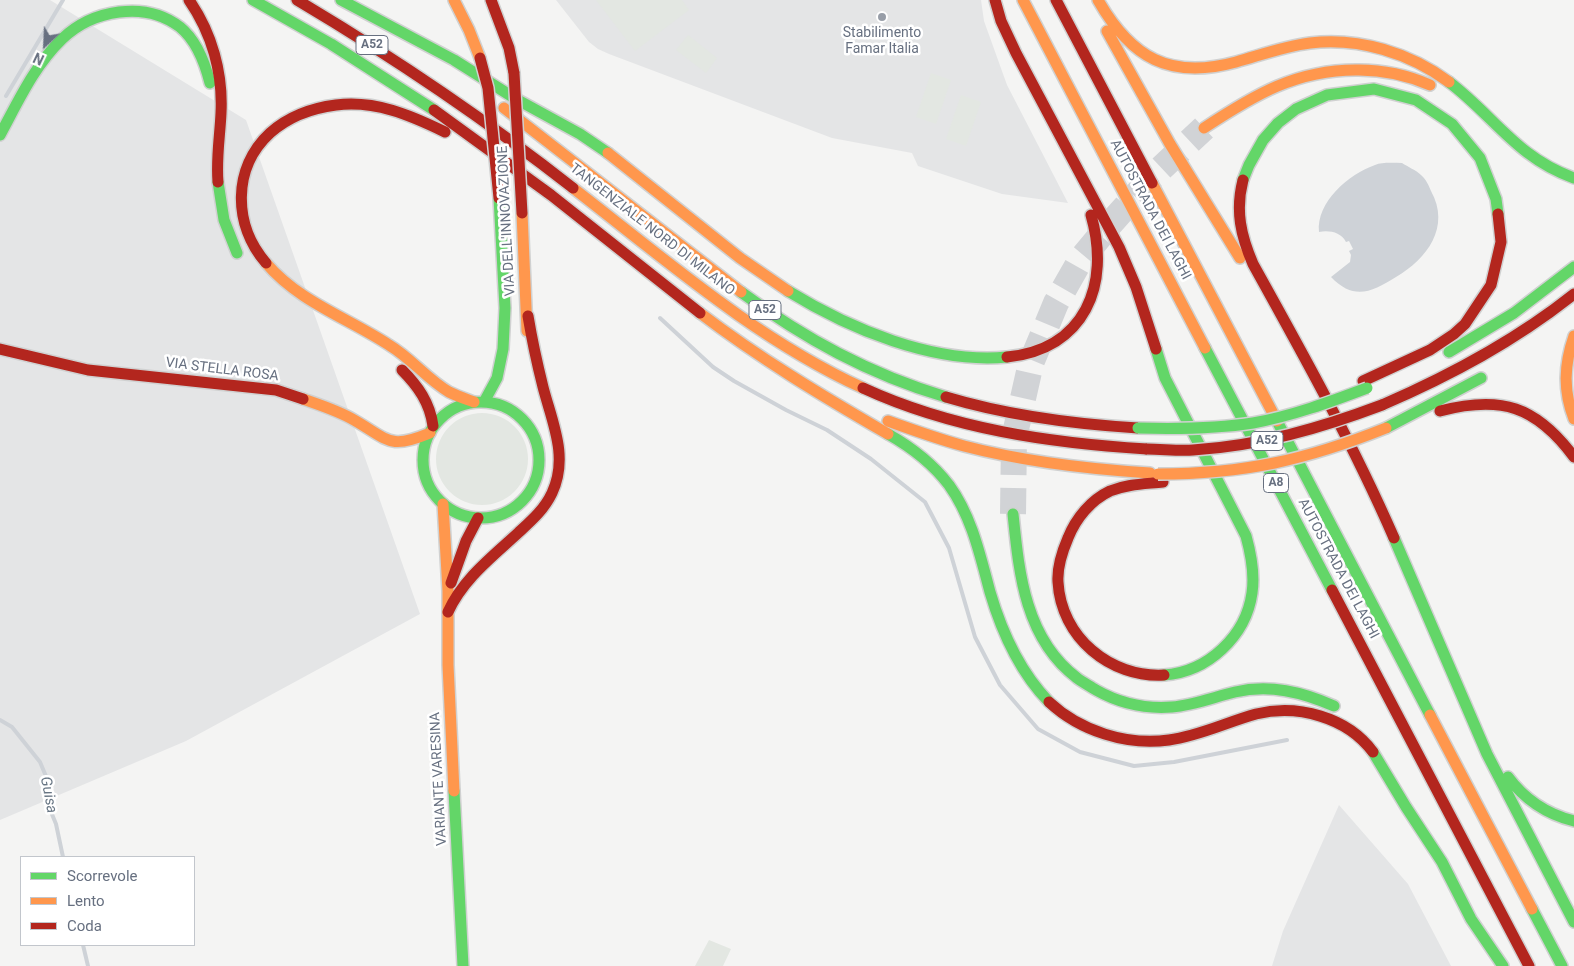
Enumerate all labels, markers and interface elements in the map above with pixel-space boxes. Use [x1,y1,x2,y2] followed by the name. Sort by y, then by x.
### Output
[876,11,888,23] marker: Stabilimento Famar Italia
[20,20,70,70] north arrow
[843,25,921,58] place label: Stabilimento Famar Italia
[356,36,388,54] road number: A52
[31,49,47,68] text: N
[1106,137,1194,283] street label: AUTOSTRADA DEI LAGHI
[495,145,519,297] street label: VIA DELL'INNOVAZIONE
[566,160,738,300] street label: TANGENZIALE NORD DI MILANO
[749,300,781,320] road number: A52
[165,355,279,385] street label: VIA STELLA ROSA
[1251,432,1283,451] road number: A52
[1264,473,1288,492] road number: A8
[1294,496,1382,642] street label: AUTOSTRADA DEI LAGHI
[427,712,451,846] street label: VARIANTE VARESINA
[36,775,60,815] water label: Guisa
[20,856,195,946] legend
[67,867,138,885] text: Scorrevole
[67,892,105,910] text: Lento
[67,917,102,935] text: Coda

